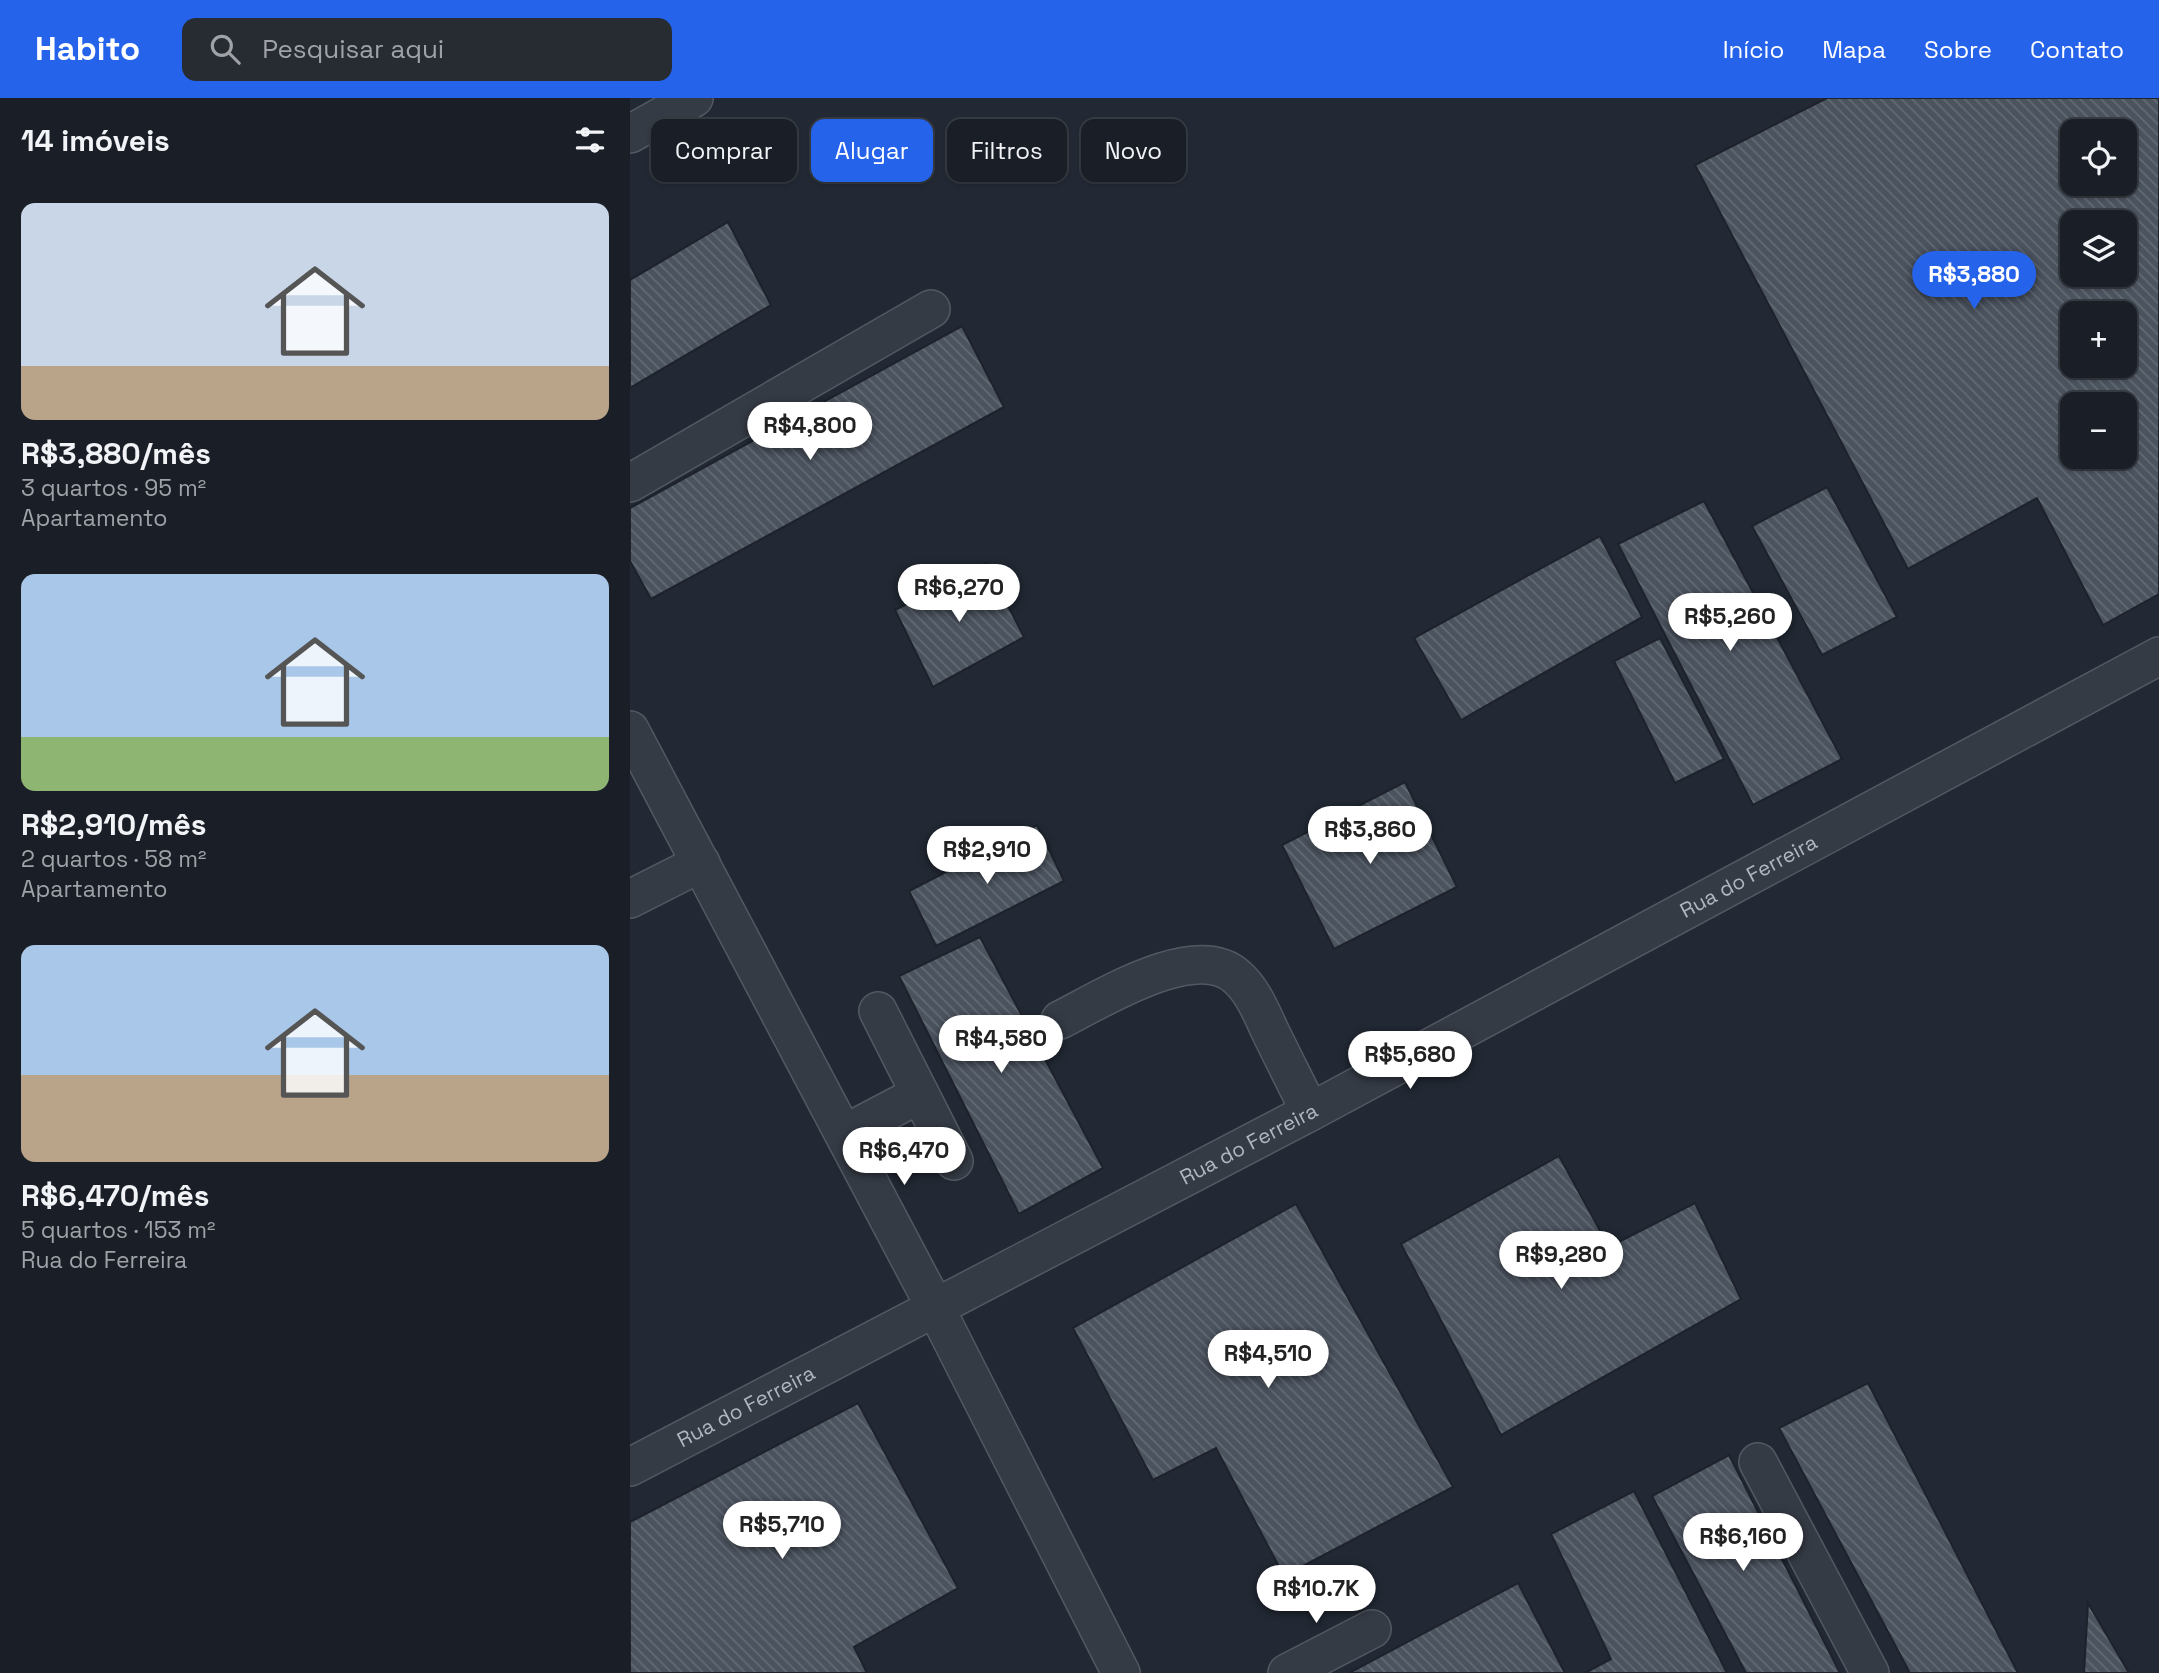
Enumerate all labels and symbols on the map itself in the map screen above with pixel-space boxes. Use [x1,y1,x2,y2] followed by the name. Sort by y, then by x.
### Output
[1909,252,2039,311] pin: R$3,880
[745,402,875,462] pin: R$4,800
[894,564,1024,624] pin: R$6,270
[1665,594,1795,653] pin: R$5,260
[1305,806,1435,866] pin: R$3,860
[922,826,1052,886] pin: R$2,910
[1675,828,1822,924] street label: Rua do Ferreira
[936,1016,1066,1075] pin: R$4,580
[1345,1032,1475,1091] pin: R$5,680
[1175,1096,1322,1191] street label: Rua do Ferreira
[839,1128,969,1187] pin: R$6,470
[1496,1232,1626,1291] pin: R$9,280
[1203,1330,1333,1390] pin: R$4,510
[672,1359,819,1453] street label: Rua do Ferreira
[717,1502,847,1561] pin: R$5,710
[1678,1514,1808,1573] pin: R$6,160
[1251,1566,1381,1625] pin: R$10.7K

